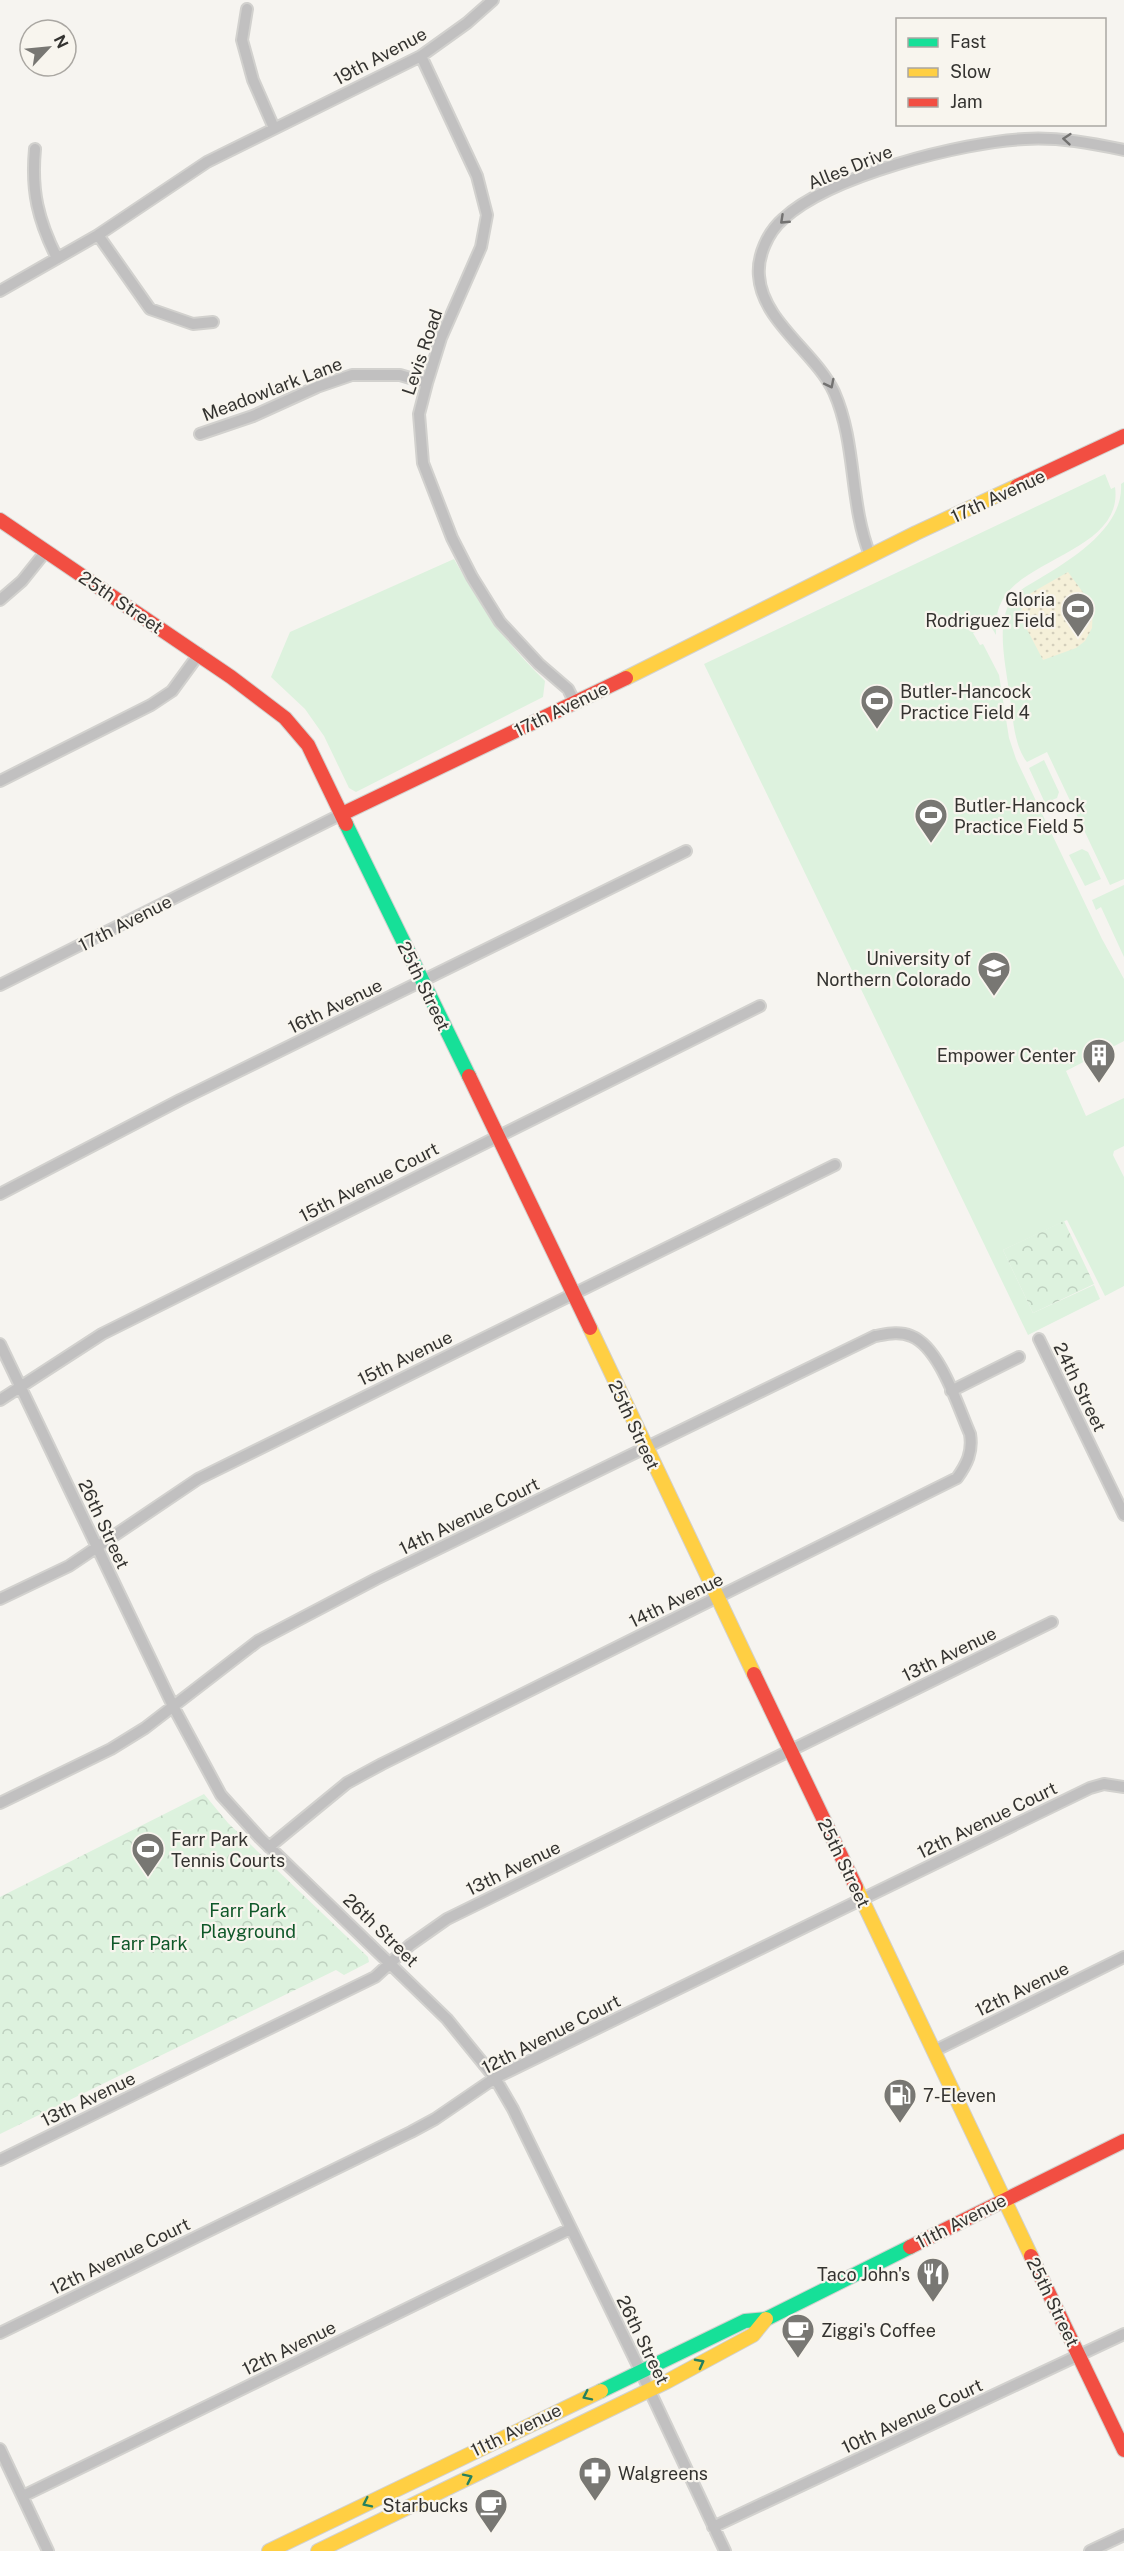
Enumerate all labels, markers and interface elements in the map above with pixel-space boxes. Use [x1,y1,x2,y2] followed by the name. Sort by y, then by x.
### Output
[18,18,78,78] north arrow
[896,18,1106,126] legend
[330,23,430,89] street label: 19th Avenue
[950,31,986,52] text: Fast
[50,32,72,51] text: N
[950,61,991,82] text: Slow
[950,91,983,112] text: Jam
[1062,133,1071,146] one-way arrow
[805,140,895,194] street label: Alles Drive
[780,213,790,224] one-way arrow
[397,306,447,398] street label: Levis Road
[199,353,345,425] street label: Meadowlark Lane
[822,378,834,389] one-way arrow
[947,465,1049,527] street label: 17th Avenue
[75,566,167,638] street label: 25th Street
[925,589,1055,631] place label: Gloria Rodriguez Field
[1060,591,1096,638] sports icon: Gloria Rodriguez Field
[511,677,611,741] street label: 17th Avenue
[900,681,1031,723] place label: Butler-Hancock Practice Field 4
[859,683,895,730] sports icon: Butler-Hancock Practice Field 4
[954,795,1085,837] place label: Butler-Hancock Practice Field 5
[913,797,949,844] sports icon: Butler-Hancock Practice Field 5
[75,891,175,955] street label: 17th Avenue
[393,938,455,1034] street label: 25th Street
[816,948,971,990] place label: University of Northern Colorado
[976,950,1012,997] school or university icon: University of Northern Colorado
[285,974,385,1038] street label: 16th Avenue
[1081,1037,1117,1084] building icon: Empower Center
[937,1045,1076,1066] place label: Empower Center
[296,1138,442,1226] street label: 15th Avenue Court
[354,1326,456,1390] street label: 15th Avenue
[1049,1339,1111,1435] street label: 24th Street
[604,1377,664,1473] street label: 25th Street
[395,1473,543,1559] street label: 14th Avenue Court
[74,1476,134,1572] street label: 26th Street
[625,1568,727,1632] street label: 14th Avenue
[898,1622,1000,1686] street label: 13th Avenue
[914,1777,1060,1863] street label: 12th Avenue Court
[813,1815,875,1911] street label: 25th Street
[171,1829,285,1871] place label: Farr Park Tennis Courts
[130,1831,166,1878] sports icon: Farr Park Tennis Courts
[462,1836,564,1900] street label: 13th Avenue
[339,1889,423,1971] street label: 26th Street
[200,1900,296,1942] park label: Farr Park Playground
[110,1933,188,1954] park label: Farr Park
[972,1957,1072,2021] street label: 12th Avenue
[478,1990,624,2078] street label: 12th Avenue Court
[37,2067,139,2131] street label: 13th Avenue
[882,2077,918,2124] fuel station icon: 7-Eleven
[923,2085,996,2106] place label: 7-Eleven
[912,2189,1010,2253] street label: 11th Avenue
[47,2213,193,2299] street label: 12th Avenue Court
[1022,2254,1084,2350] street label: 25th Street
[915,2256,951,2303] restaurant icon: Taco John's
[817,2264,910,2285] place label: Taco John's
[612,2292,674,2388] street label: 26th Street
[780,2312,816,2359] cafe icon: Ziggi's Coffee
[239,2316,339,2380] street label: 12th Avenue
[821,2320,936,2341] place label: Ziggi's Coffee
[694,2359,705,2370] one-way arrow
[838,2374,986,2458] street label: 10th Avenue Court
[583,2388,594,2400] one-way arrow
[467,2399,565,2461] street label: 11th Avenue
[577,2455,613,2502] pharmacy icon: Walgreens
[618,2463,708,2484] place label: Walgreens
[461,2474,472,2486] one-way arrow
[473,2487,509,2534] cafe icon: Starbucks
[383,2495,468,2516] place label: Starbucks
[362,2496,373,2508] one-way arrow

